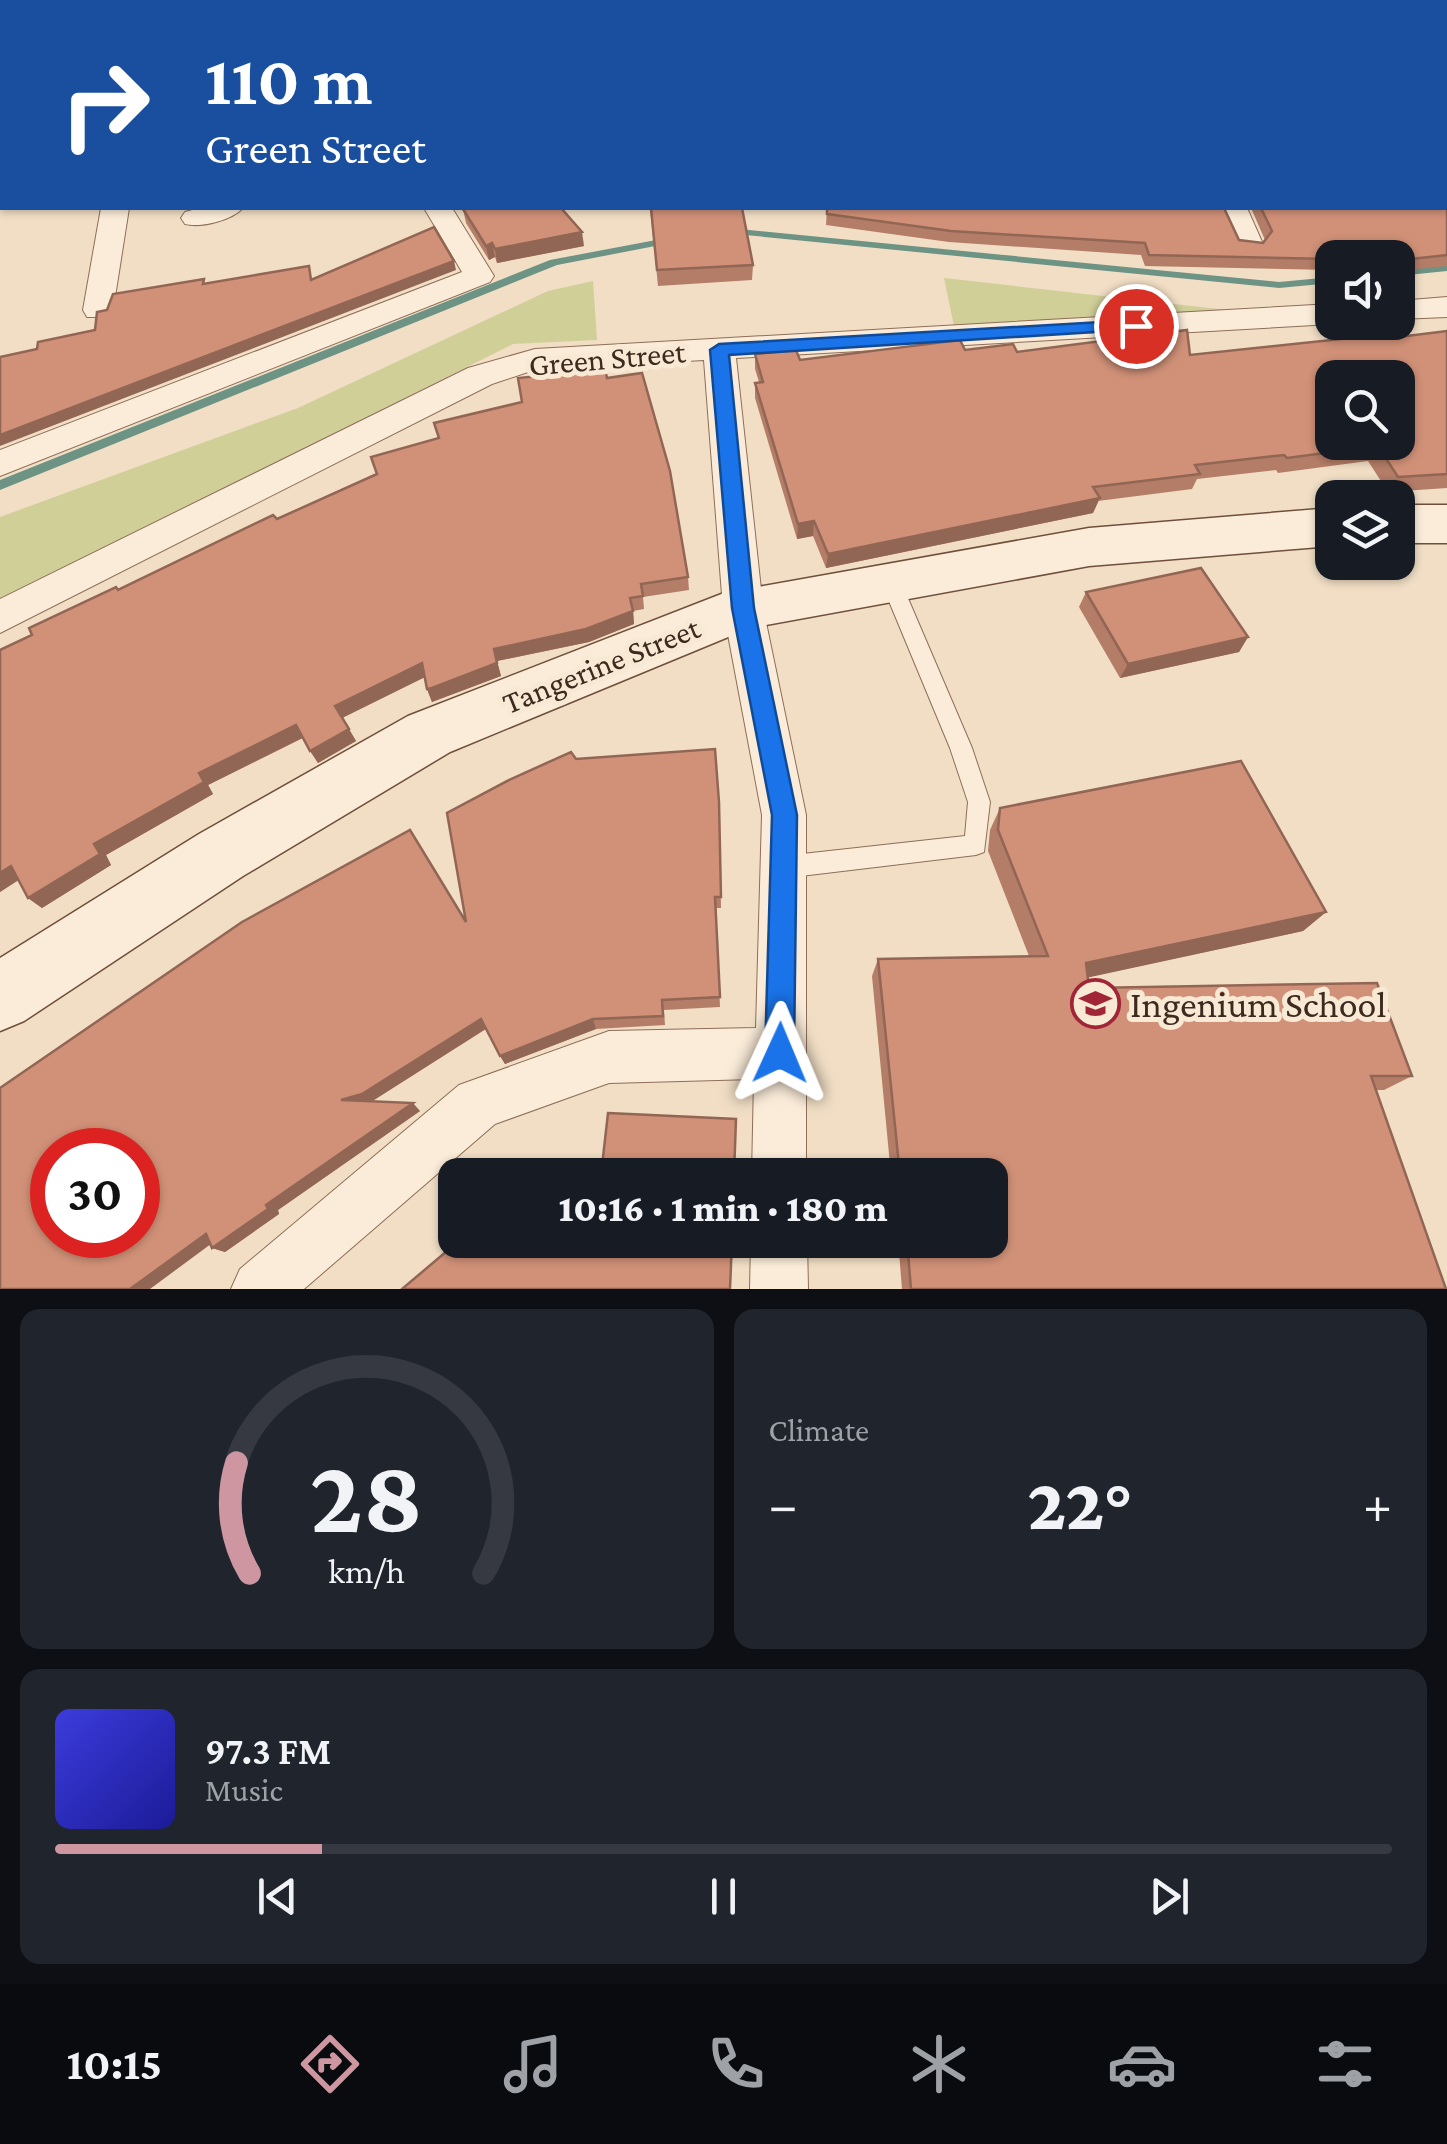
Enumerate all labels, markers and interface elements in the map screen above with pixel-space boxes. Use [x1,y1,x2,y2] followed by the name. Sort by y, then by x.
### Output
[40,40,170,170] icon: right
[205,41,373,119] text: 110 m
[205,123,426,173] text: Green Street
[1315,240,1415,580] map controls
[1315,240,1415,340] button: sound
[1094,284,1179,369] pin
[1109,299,1164,354] icon: arrive
[527,333,687,383] street label: Green Street
[1315,360,1415,460] button: search
[1315,480,1415,580] button: layers
[497,609,705,721] street label: Tangerine Street
[1069,978,1121,1030] school or university icon: Ingenium School
[1130,983,1386,1025] place label: Ingenium School
[728,1001,832,1105] position arrow
[30,1128,160,1258] speed limit sign: 30
[558,1187,888,1229] text: 10:16 · 1 min · 180 m
[769,1412,869,1448] text: Climate
[310,1438,424,1553] text: 28
[1027,1462,1133,1545] text: 22°
[769,1474,798,1535] text: −
[1363,1474,1392,1535] text: +
[328,1551,405,1591] text: km/h
[205,1730,331,1772] text: 97.3 FM
[205,1772,283,1808] text: Music
[250,1869,305,1924] icon: previous
[696,1869,751,1924] icon: pause
[1142,1869,1197,1924] icon: next
[295,2029,365,2099] icon: directions
[498,2029,568,2099] icon: music
[701,2029,771,2099] icon: phone
[904,2029,974,2099] icon: climate
[1107,2029,1177,2099] icon: car
[1310,2029,1380,2099] icon: filters
[67,2039,162,2089] text: 10:15

